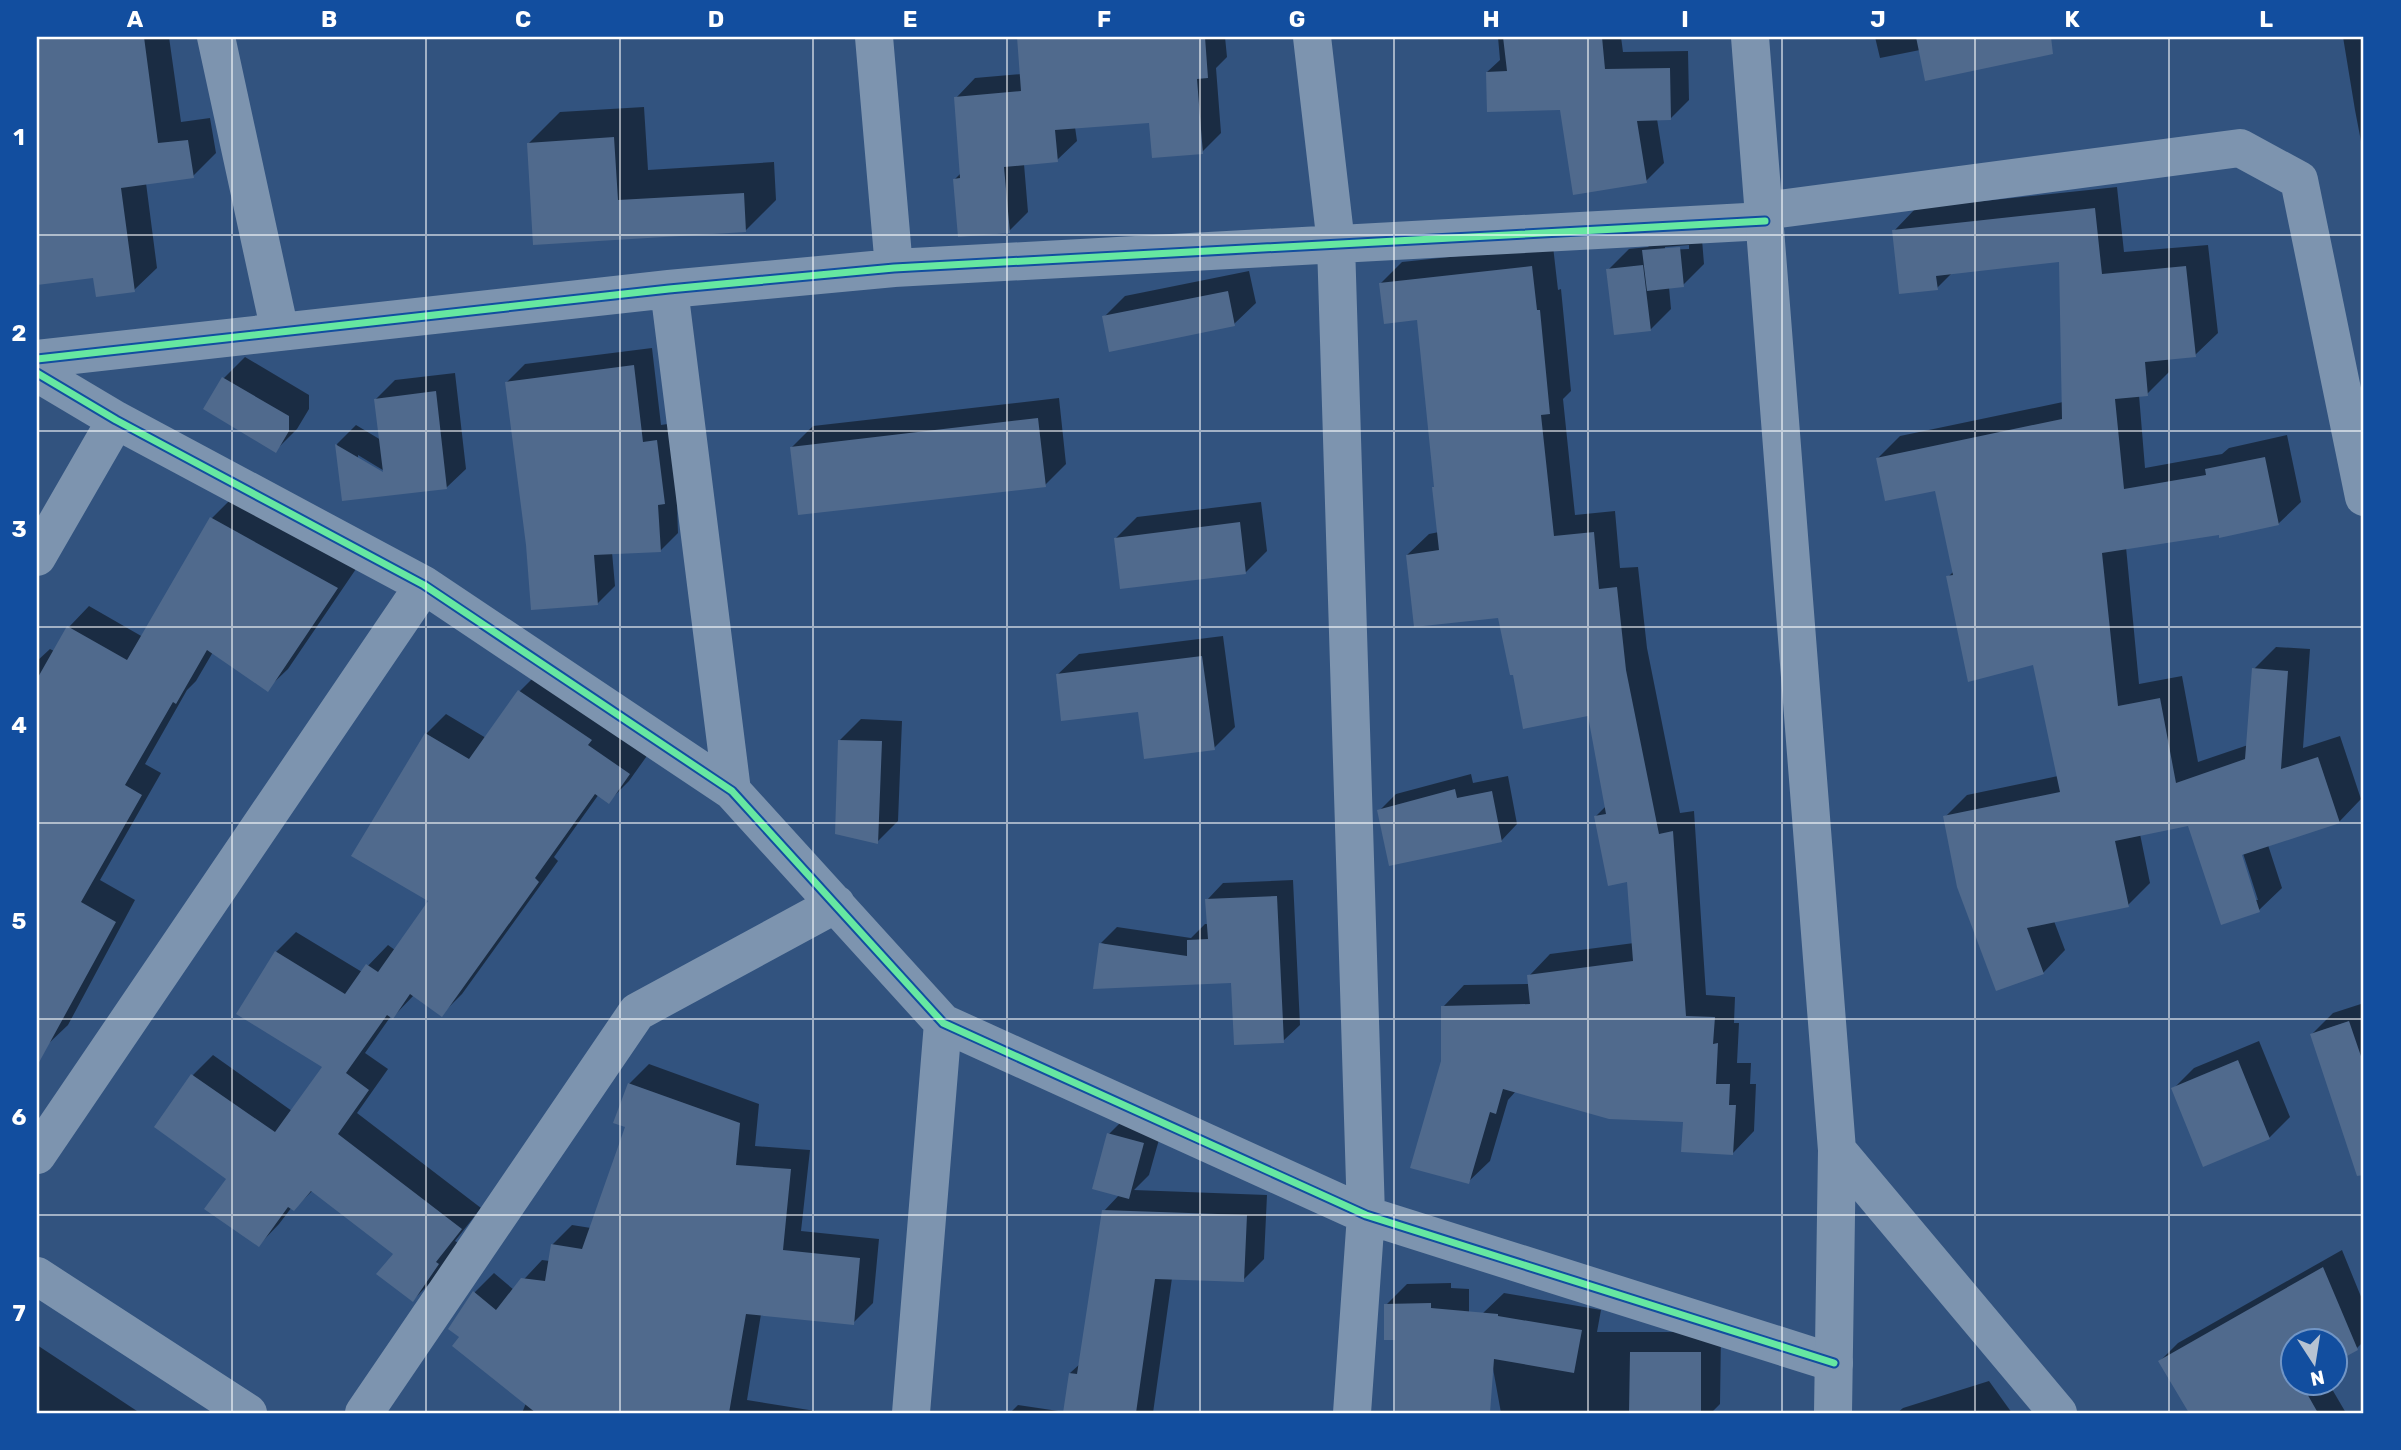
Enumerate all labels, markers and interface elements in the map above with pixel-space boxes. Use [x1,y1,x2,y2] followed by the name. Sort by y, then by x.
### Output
[127,5,144,33] text: A
[321,5,337,33] text: B
[515,5,531,33] text: C
[708,5,724,33] text: D
[903,5,917,33] text: E
[1097,5,1111,33] text: F
[1289,5,1305,33] text: G
[1482,5,1500,33] text: H
[1681,5,1689,33] text: I
[1870,5,1886,33] text: J
[2064,5,2080,33] text: K
[2259,5,2273,33] text: L
[13,123,25,151] text: 1
[12,319,26,347] text: 2
[11,515,27,543] text: 3
[11,711,27,739] text: 4
[12,907,27,935] text: 5
[12,1103,27,1131] text: 6
[12,1299,26,1327] text: 7
[2278,1328,2348,1398] north arrow
[2308,1365,2327,1391] text: N

